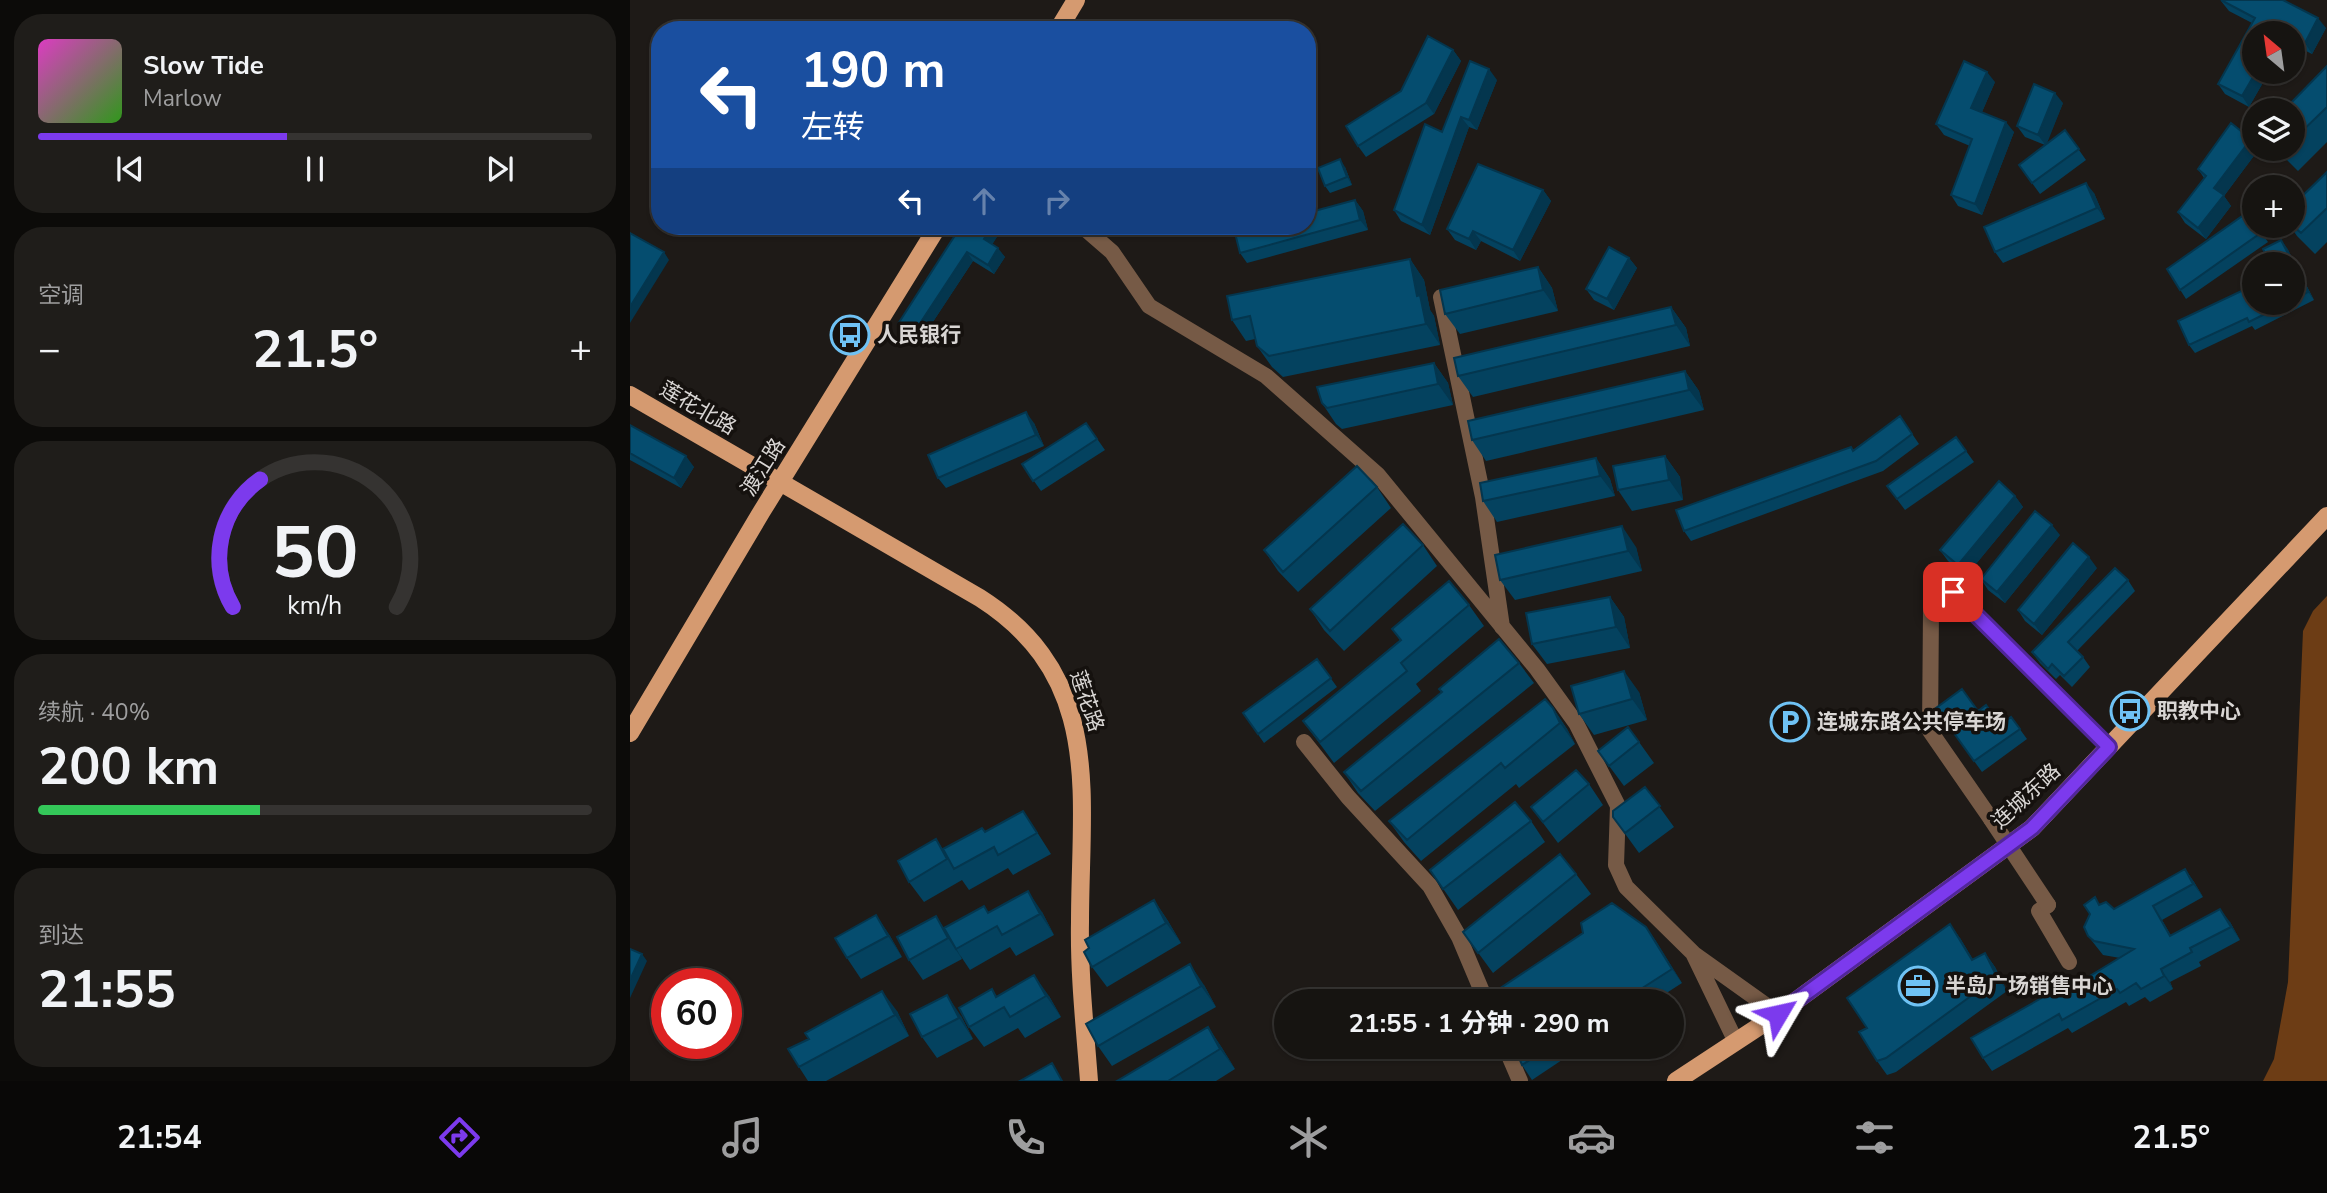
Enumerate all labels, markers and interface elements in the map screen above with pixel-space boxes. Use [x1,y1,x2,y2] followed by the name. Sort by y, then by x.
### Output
[2242,21,2305,84] north arrow
[2242,21,2305,315] map controls
[801,37,945,104] text: 190 m
[143,48,264,83] text: Slow Tide
[686,49,777,140] icon: left
[143,83,222,114] text: Marlow
[2242,98,2305,161] button: layers
[801,106,865,149] text: 左转
[111,150,149,188] icon: previous
[296,150,334,188] icon: pause
[481,150,519,188] icon: next
[2242,175,2305,238] button: +
[892,182,930,220] icon: left
[965,182,1003,220] icon: ahead
[1038,182,1076,220] icon: right
[2242,252,2305,315] button: −
[38,280,84,311] text: 空调
[252,314,378,385] text: 21.5°
[829,314,871,356] bus stop icon: 人民银行
[877,321,961,349] place label: 人民银行
[38,324,61,375] text: −
[569,324,592,375] text: +
[655,375,741,441] street label: 莲花北路
[734,433,792,501] street label: 渡江路
[271,503,359,603] text: 50
[1923,562,1983,622] pin
[1934,573,1972,611] icon: arrive
[287,588,343,622] text: km/h
[1064,667,1110,735] street label: 莲花路
[2109,690,2151,732] bus stop icon: 职教中心
[38,697,150,728] text: 续航 · 40%
[2157,697,2241,725] place label: 职教中心
[1769,701,1811,743] parking icon: 连城东路公共停车场
[1817,708,2006,736] place label: 连城东路公共停车场
[38,731,219,802] text: 200 km
[1986,757,2066,835] street label: 连城东路
[38,920,84,951] text: 到达
[38,954,176,1025] text: 21:55
[1897,965,1939,1007] office icon: 半岛广场销售中心
[651,968,742,1059] speed limit sign: 60
[1945,972,2113,1000] place label: 半岛广场销售中心
[1741,977,1815,1051] position arrow
[1348,1006,1610,1041] text: 21:55 · 1 分钟 · 290 m
[435,1113,484,1162] icon: directions
[718,1113,767,1162] icon: music
[1001,1113,1050,1162] icon: phone
[1284,1113,1333,1162] icon: climate
[1567,1113,1616,1162] icon: car
[1850,1113,1899,1162] icon: filters
[117,1116,202,1159] text: 21:54
[2132,1116,2210,1159] text: 21.5°

